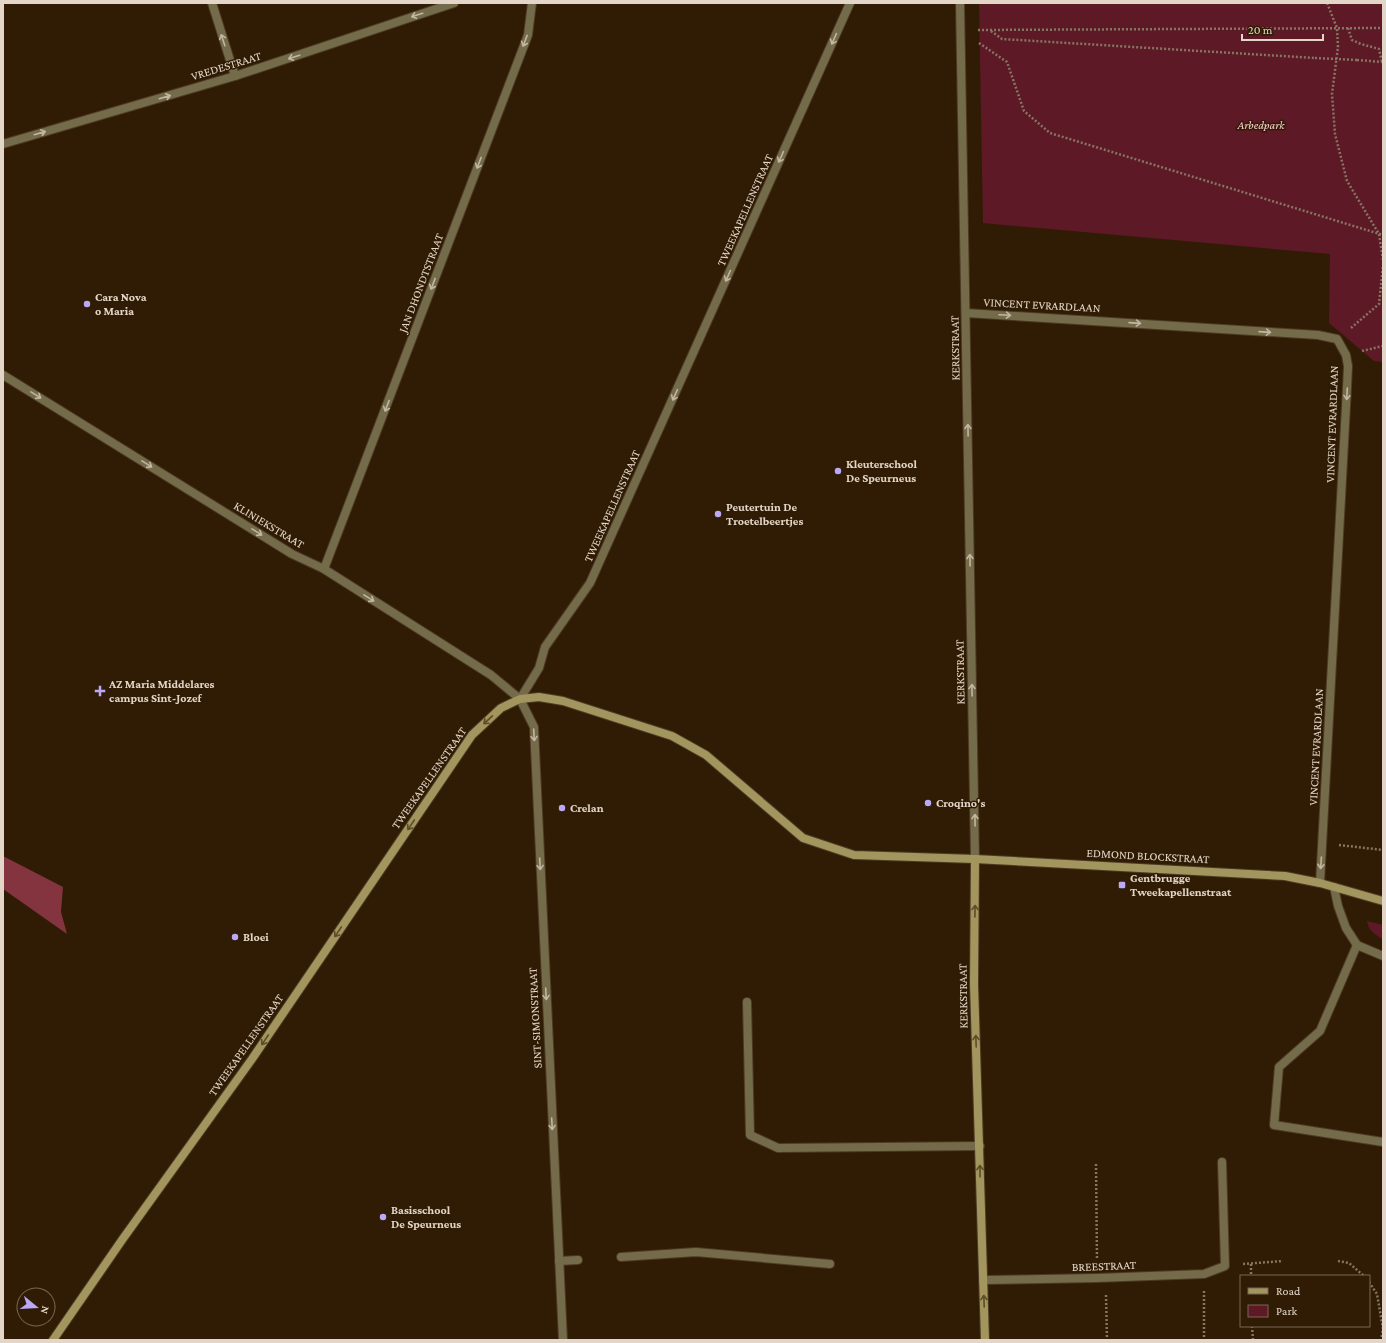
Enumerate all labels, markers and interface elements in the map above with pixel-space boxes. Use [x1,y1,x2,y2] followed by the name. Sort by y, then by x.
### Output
[412,12,424,20] one-way arrow
[1242,16,1323,42] scale bar
[1248,23,1273,37] text: 20 m
[830,32,837,44] one-way arrow
[219,33,226,46] one-way arrow
[521,35,529,47] one-way arrow
[189,49,263,83] street label: VREDESTRAAT
[288,53,300,61] one-way arrow
[158,93,171,100] one-way arrow
[1236,118,1285,132] park label: Arbedpark
[34,129,47,136] one-way arrow
[714,151,776,268] street label: TWEEKAPELLENSTRAAT
[777,151,784,163] one-way arrow
[474,156,482,168] one-way arrow
[395,231,446,335] street label: JAN DHONDTSTRAAT
[724,270,731,282] one-way arrow
[428,278,436,290] one-way arrow
[95,290,147,318] place label: Cara Nova o Maria
[983,295,1101,315] street label: VINCENT EVRARDLAAN
[82,299,92,309] marker: Cara Nova o Maria
[998,311,1011,319] one-way arrow
[947,315,963,381] street label: KERKSTRAAT
[1128,319,1141,327] one-way arrow
[1258,328,1271,335] one-way arrow
[1323,365,1341,483] street label: VINCENT EVRARDLAAN
[1343,387,1351,400] one-way arrow
[671,388,678,400] one-way arrow
[30,392,42,400] one-way arrow
[382,399,390,411] one-way arrow
[964,424,972,437] one-way arrow
[581,447,643,564] street label: TWEEKAPELLENSTRAAT
[846,457,918,485] place label: Kleuterschool De Speurneus
[141,460,153,468] one-way arrow
[833,466,843,476] marker: Kleuterschool De Speurneus
[231,499,307,552] street label: KLINIEKSTRAAT
[726,500,803,528] place label: Peutertuin De Troetelbeertjes
[713,509,723,519] marker: Peutertuin De Troetelbeertjes
[251,528,262,536] one-way arrow
[966,554,974,567] one-way arrow
[363,594,375,602] one-way arrow
[952,639,968,705] street label: KERKSTRAAT
[108,677,215,705] place label: AZ Maria Middelares campus Sint-Jozef
[968,684,976,697] one-way arrow
[94,685,106,697] marker: AZ Maria Middelares campus Sint-Jozef
[1306,688,1326,806] street label: VINCENT EVRARDLAAN
[483,716,493,725] one-way arrow
[389,724,470,832] street label: TWEEKAPELLENSTRAAT
[530,728,538,741] one-way arrow
[936,796,985,810] place label: Croqino's
[923,798,933,808] marker: Croqino's
[570,801,604,815] place label: Crelan
[557,803,567,813] marker: Crelan
[971,814,978,827] one-way arrow
[407,819,415,830] one-way arrow
[1086,846,1210,866] street label: EDMOND BLOCKSTRAAT
[1318,856,1325,869] one-way arrow
[536,857,544,870] one-way arrow
[1130,871,1232,899] place label: Gentbrugge Tweekapellenstraat
[1117,880,1127,890] marker: Gentbrugge Tweekapellenstraat
[971,905,979,918] one-way arrow
[334,927,342,938] one-way arrow
[243,930,269,944] place label: Bloei
[230,932,240,942] marker: Bloei
[955,963,971,1029] street label: KERKSTRAAT
[525,967,545,1069] street label: SINT-SIMONSTRAAT
[542,987,550,1000] one-way arrow
[206,991,287,1099] street label: TWEEKAPELLENSTRAAT
[261,1034,269,1045] one-way arrow
[972,1035,980,1048] one-way arrow
[548,1117,556,1130] one-way arrow
[976,1165,984,1178] one-way arrow
[391,1203,461,1231] place label: Basisschool De Speurneus
[378,1212,388,1222] marker: Basisschool De Speurneus
[1072,1258,1137,1274] street label: BREESTRAAT
[1240,1275,1370,1327] legend
[1276,1284,1301,1298] text: Road
[16,1287,56,1327] north arrow
[980,1295,987,1308] one-way arrow
[1276,1304,1298,1318] text: Park
[38,1305,52,1316] text: N

